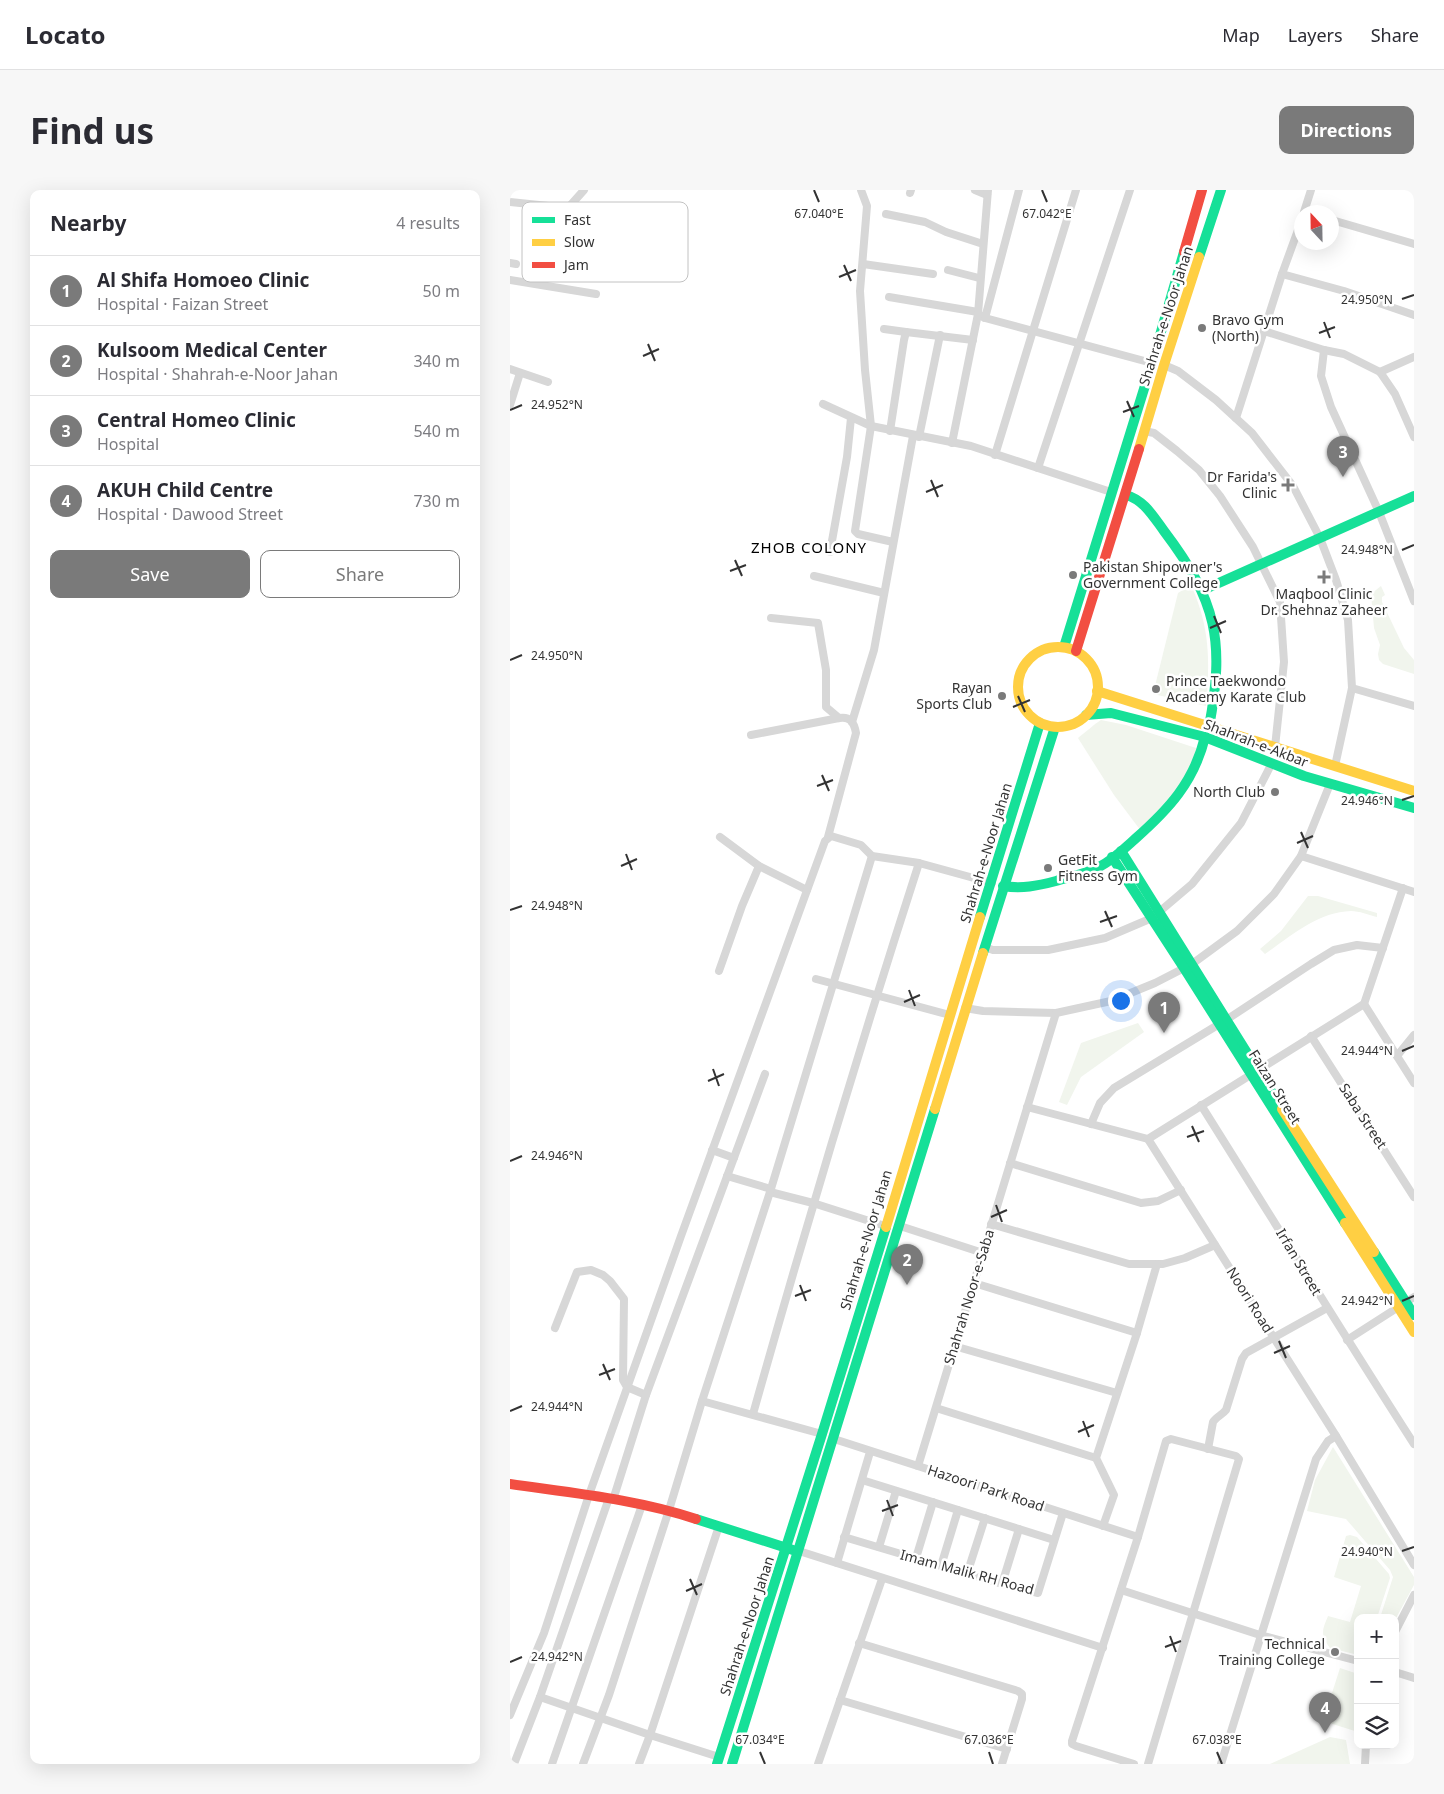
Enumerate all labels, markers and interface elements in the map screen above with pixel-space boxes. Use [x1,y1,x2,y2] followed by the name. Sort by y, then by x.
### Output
[25,18,106,51] text: Locato
[1222,23,1260,47] text: Map
[1288,23,1343,47] text: Layers
[1371,23,1419,47] text: Share
[1279,106,1414,154] button: Directions
[30,107,154,154] text: Find us
[522,202,688,282] legend
[794,205,844,222] text: 67.040°E
[1022,205,1072,222] text: 67.042°E
[1294,205,1339,250] north arrow
[50,209,126,237] text: Nearby
[564,210,591,229] text: Fast
[396,212,460,234] text: 4 results
[564,232,595,251] text: Slow
[1134,244,1197,388] street label: Shahrah-e-Noor Jahan
[562,255,589,274] text: Jam
[97,267,309,293] text: Al Shifa Homoeo Clinic
[61,280,71,302] text: 1
[423,280,460,302] text: 50 m
[1341,291,1393,308] text: 24.950°N
[97,293,268,315] text: Hospital · Faizan Street
[1212,310,1284,345] place label: Bravo Gym (North)
[1196,322,1208,334] marker: Bravo Gym (North)
[97,337,327,363] text: Kulsoom Medical Center
[61,350,71,372] text: 2
[413,350,460,372] text: 340 m
[97,363,338,385] text: Hospital · Shahrah-e-Noor Jahan
[531,396,583,413] text: 24.952°N
[97,407,296,433] text: Central Homeo Clinic
[61,420,71,442] text: 3
[413,420,460,442] text: 540 m
[97,433,159,455] text: Hospital
[1327,436,1359,477] pin: 3
[1207,467,1277,502] place label: Dr Farida's Clinic
[97,477,273,503] text: AKUH Child Centre
[1281,478,1295,492] marker: Dr Farida's Clinic
[61,490,71,512] text: 4
[413,490,460,512] text: 730 m
[97,503,283,525] text: Hospital · Dawood Street
[751,537,867,557] district label: ZHOB COLONY
[1341,541,1393,558] text: 24.948°N
[50,550,250,598] button: Save
[260,550,460,598] button: Share
[1083,557,1223,592] place label: Pakistan Shipowner's Government College
[1067,569,1079,581] marker: Pakistan Shipowner's Government College
[1317,570,1331,584] marker: Maqbool Clinic Dr. Shehnaz Zaheer
[1261,584,1388,619] place label: Maqbool Clinic Dr. Shehnaz Zaheer
[531,647,583,664] text: 24.950°N
[1166,671,1306,706] place label: Prince Taekwondo Academy Karate Club
[916,678,992,713] place label: Rayan Sports Club
[1150,683,1162,695] marker: Prince Taekwondo Academy Karate Club
[996,690,1008,702] marker: Rayan Sports Club
[1201,714,1311,771] street label: Shahrah-e-Akbar
[955,780,1016,925] street label: Shahrah-e-Noor Jahan
[1193,782,1265,801] place label: North Club
[1269,786,1281,798] marker: North Club
[1341,792,1393,809] text: 24.946°N
[1058,850,1138,885] place label: GetFit Fitness Gym
[1042,862,1054,874] marker: GetFit Fitness Gym
[531,897,583,914] text: 24.948°N
[1108,988,1134,1014] your location
[1148,992,1180,1033] pin: 1
[1341,1042,1393,1059] text: 24.944°N
[1245,1046,1306,1128] street label: Faizan Street
[1335,1079,1392,1152] street label: Saba Street
[531,1147,583,1164] text: 24.946°N
[835,1167,896,1312] street label: Shahrah-e-Noor Jahan
[1272,1225,1327,1299] street label: Irfan Street
[939,1227,998,1367] street label: Shahrah Noor-e-Saba
[891,1244,923,1285] pin: 2
[1223,1263,1278,1336] street label: Noori Road
[1341,1292,1393,1309] text: 24.942°N
[531,1398,583,1415] text: 24.944°N
[925,1460,1047,1515] street label: Hazoori Park Road
[1341,1543,1393,1560] text: 24.940°N
[898,1545,1036,1599] street label: Imam Malik RH Road
[715,1554,778,1698] street label: Shahrah-e-Noor Jahan
[1354,1614,1399,1749] map controls
[1354,1614,1399,1659] button: +
[1219,1634,1325,1669] place label: Technical Training College
[1329,1646,1341,1658] marker: Technical Training College
[531,1648,583,1665] text: 24.942°N
[1354,1659,1399,1704] button: −
[1309,1692,1341,1733] pin: 4
[1354,1704,1399,1749] button: layers
[735,1731,785,1748] text: 67.034°E
[964,1731,1014,1748] text: 67.036°E
[1192,1731,1242,1748] text: 67.038°E

